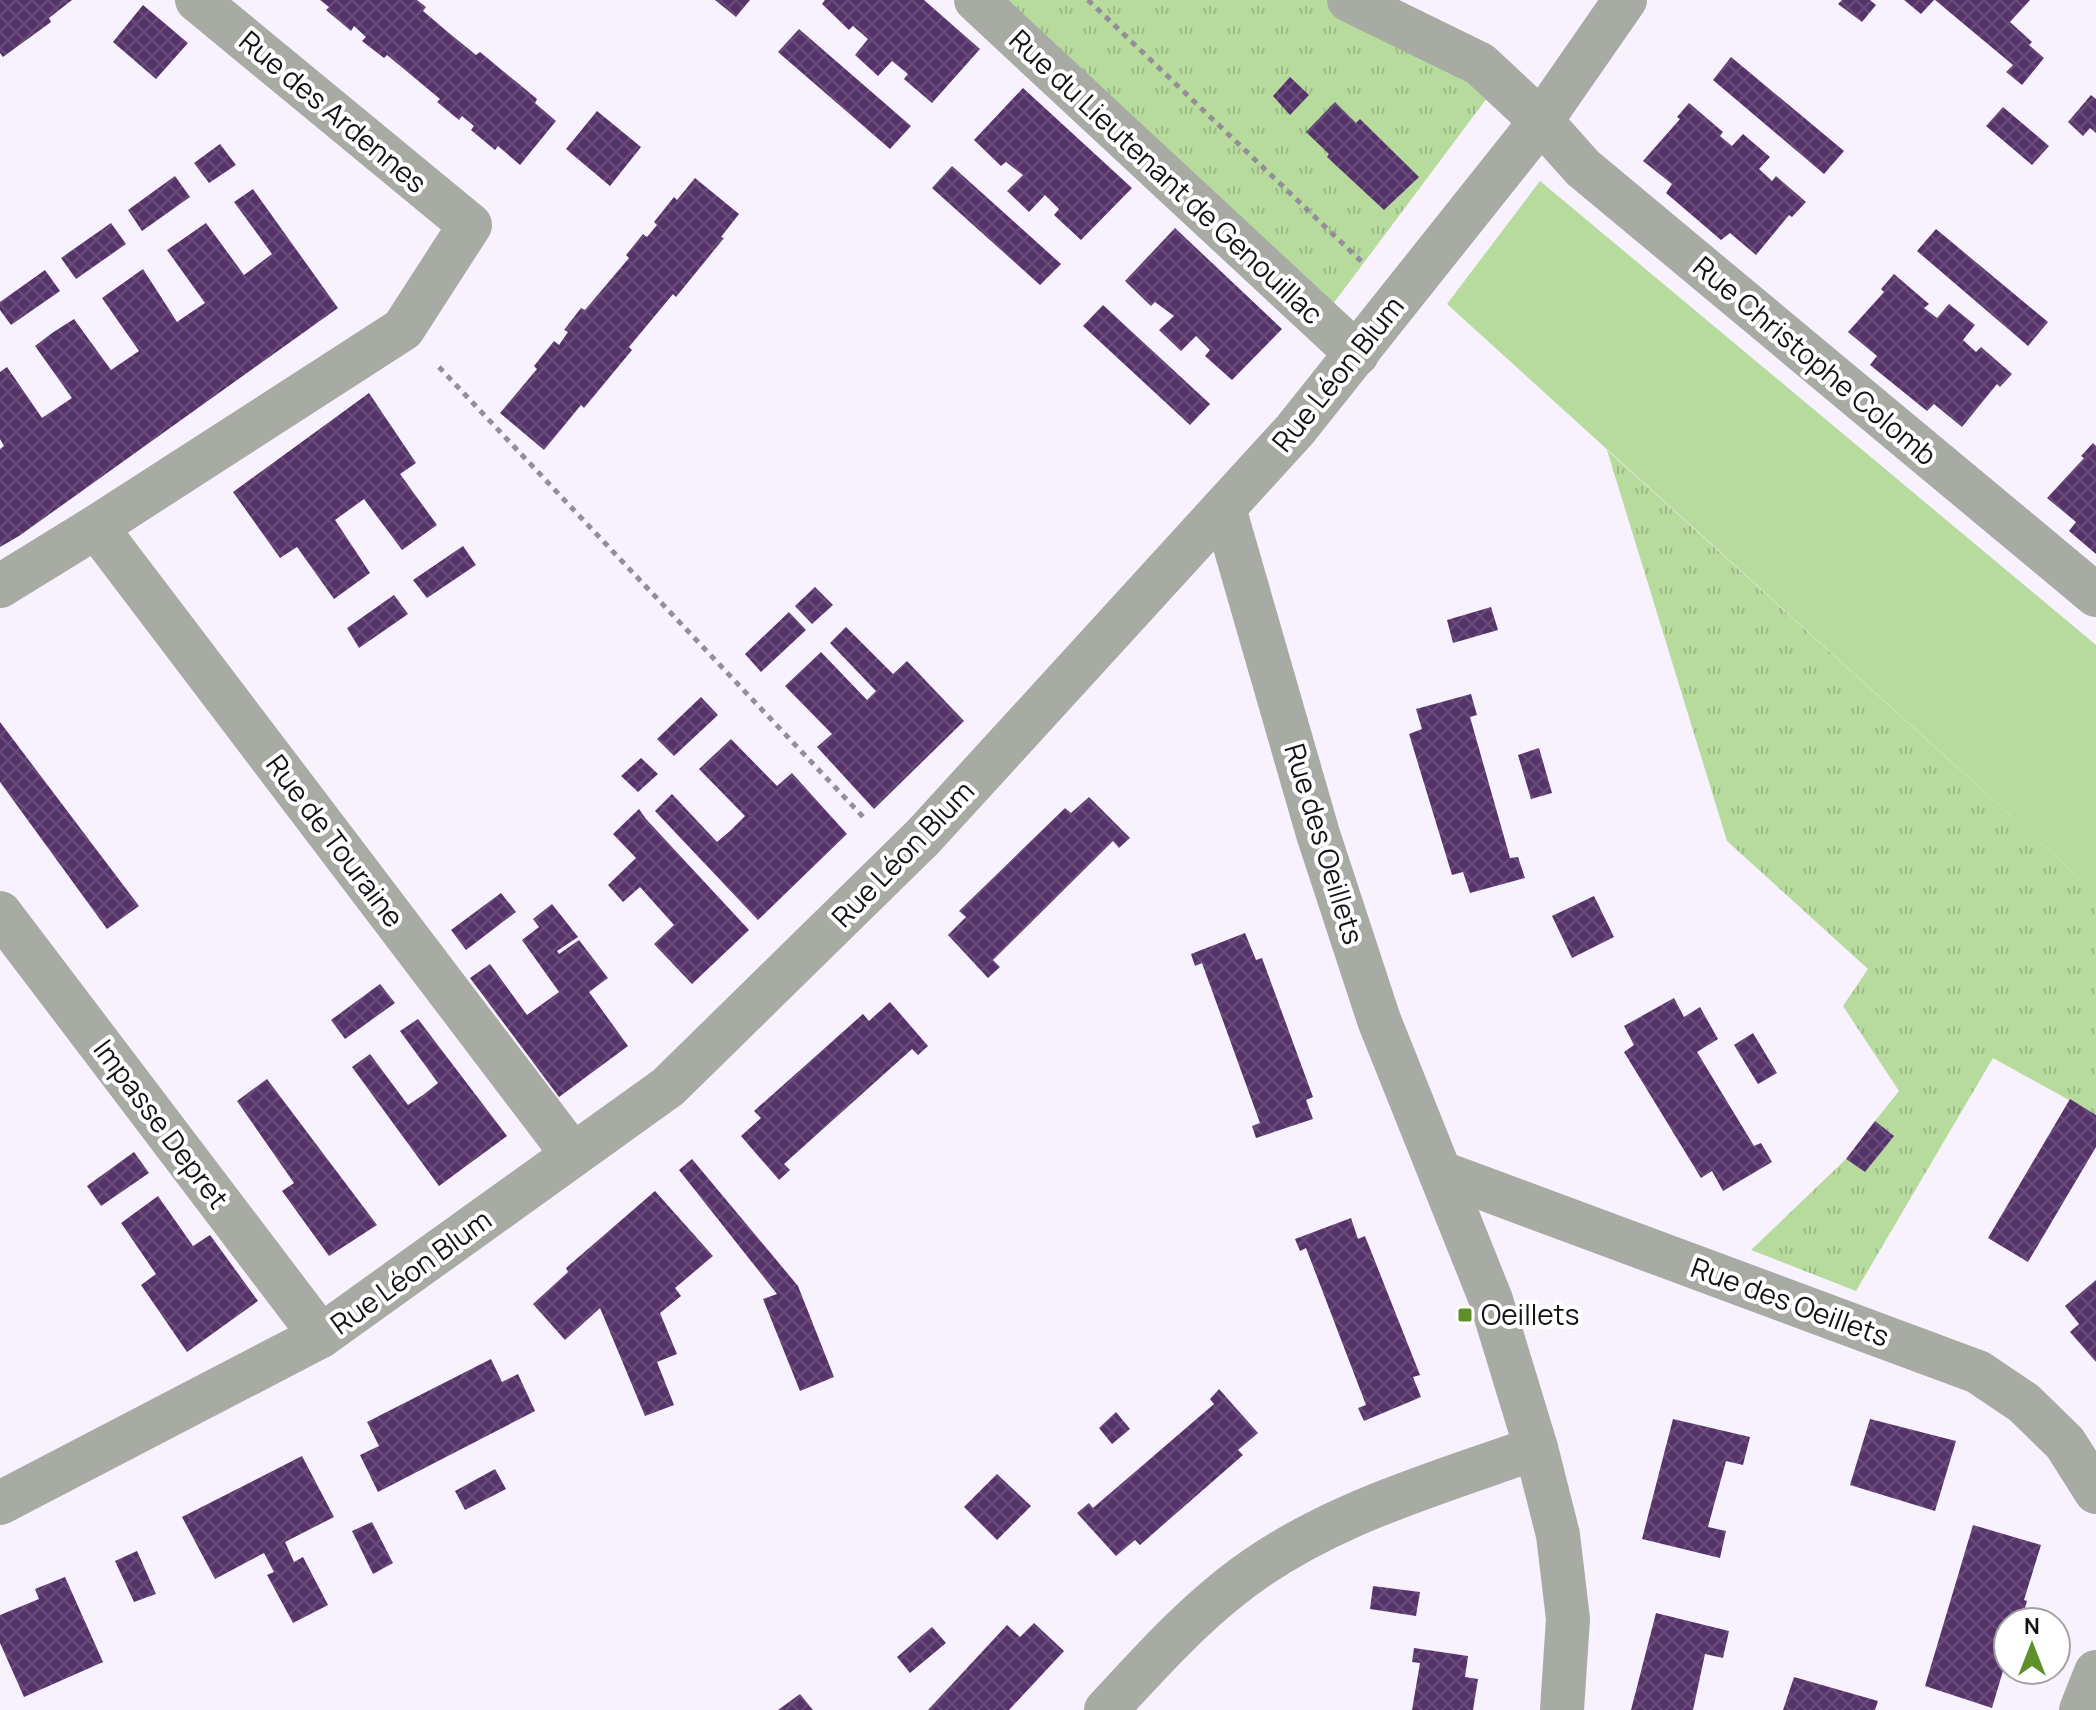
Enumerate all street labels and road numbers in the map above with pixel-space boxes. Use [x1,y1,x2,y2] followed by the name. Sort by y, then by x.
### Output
[1002,21,1332,332] street label: Rue du Lieutenant de Genouillac
[232,22,435,201] street label: Rue des Ardennes
[1686,247,1945,473] street label: Rue Christophe Colomb
[1263,288,1412,459] street label: Rue Léon Blum
[1276,739,1374,949] street label: Rue des Oeillets
[258,746,413,934] street label: Rue de Touraine
[823,772,982,935] street label: Rue Léon Blum
[86,1031,238,1216] street label: Impasse Depret
[322,1200,498,1342] street label: Rue Léon Blum
[1686,1248,1895,1354] street label: Rue des Oeillets

